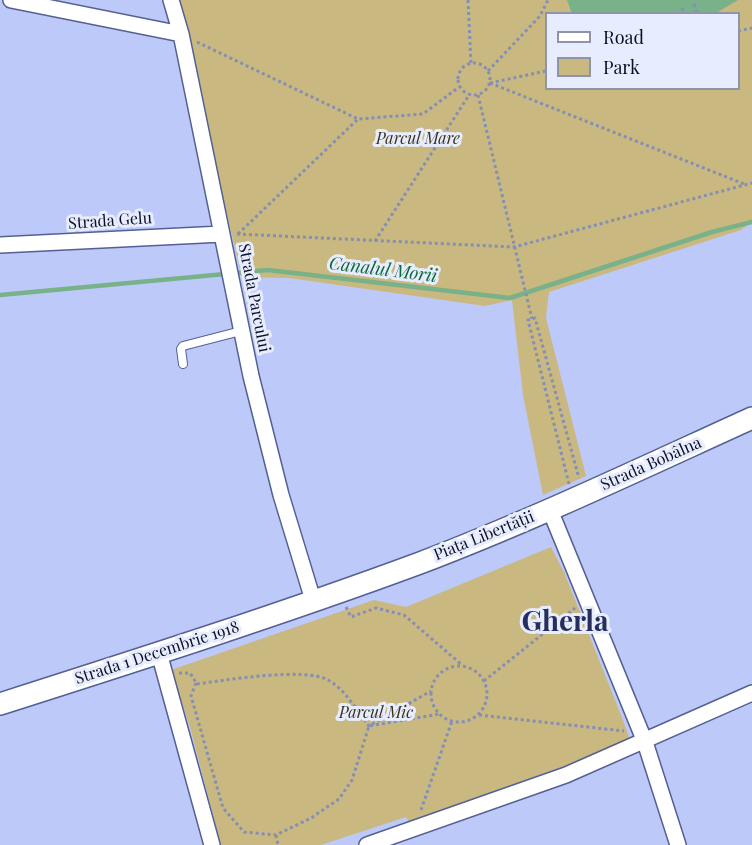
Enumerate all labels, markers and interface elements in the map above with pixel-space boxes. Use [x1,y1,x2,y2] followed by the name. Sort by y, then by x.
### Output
[545,12,740,90] legend
[603,25,644,49] text: Road
[603,55,640,79] text: Park
[376,129,460,149] park label: Parcul Mare
[68,208,152,234] street label: Strada Gelu
[234,242,274,354] street label: Strada Parcului
[328,253,438,287] water label: Canalul Morii
[598,433,704,495] street label: Strada Bobâlna
[431,507,537,565] street label: Piața Libertății
[521,605,609,639] district label: Gherla
[72,617,242,689] street label: Strada 1 Decembrie 1918
[339,703,413,723] park label: Parcul Mic

